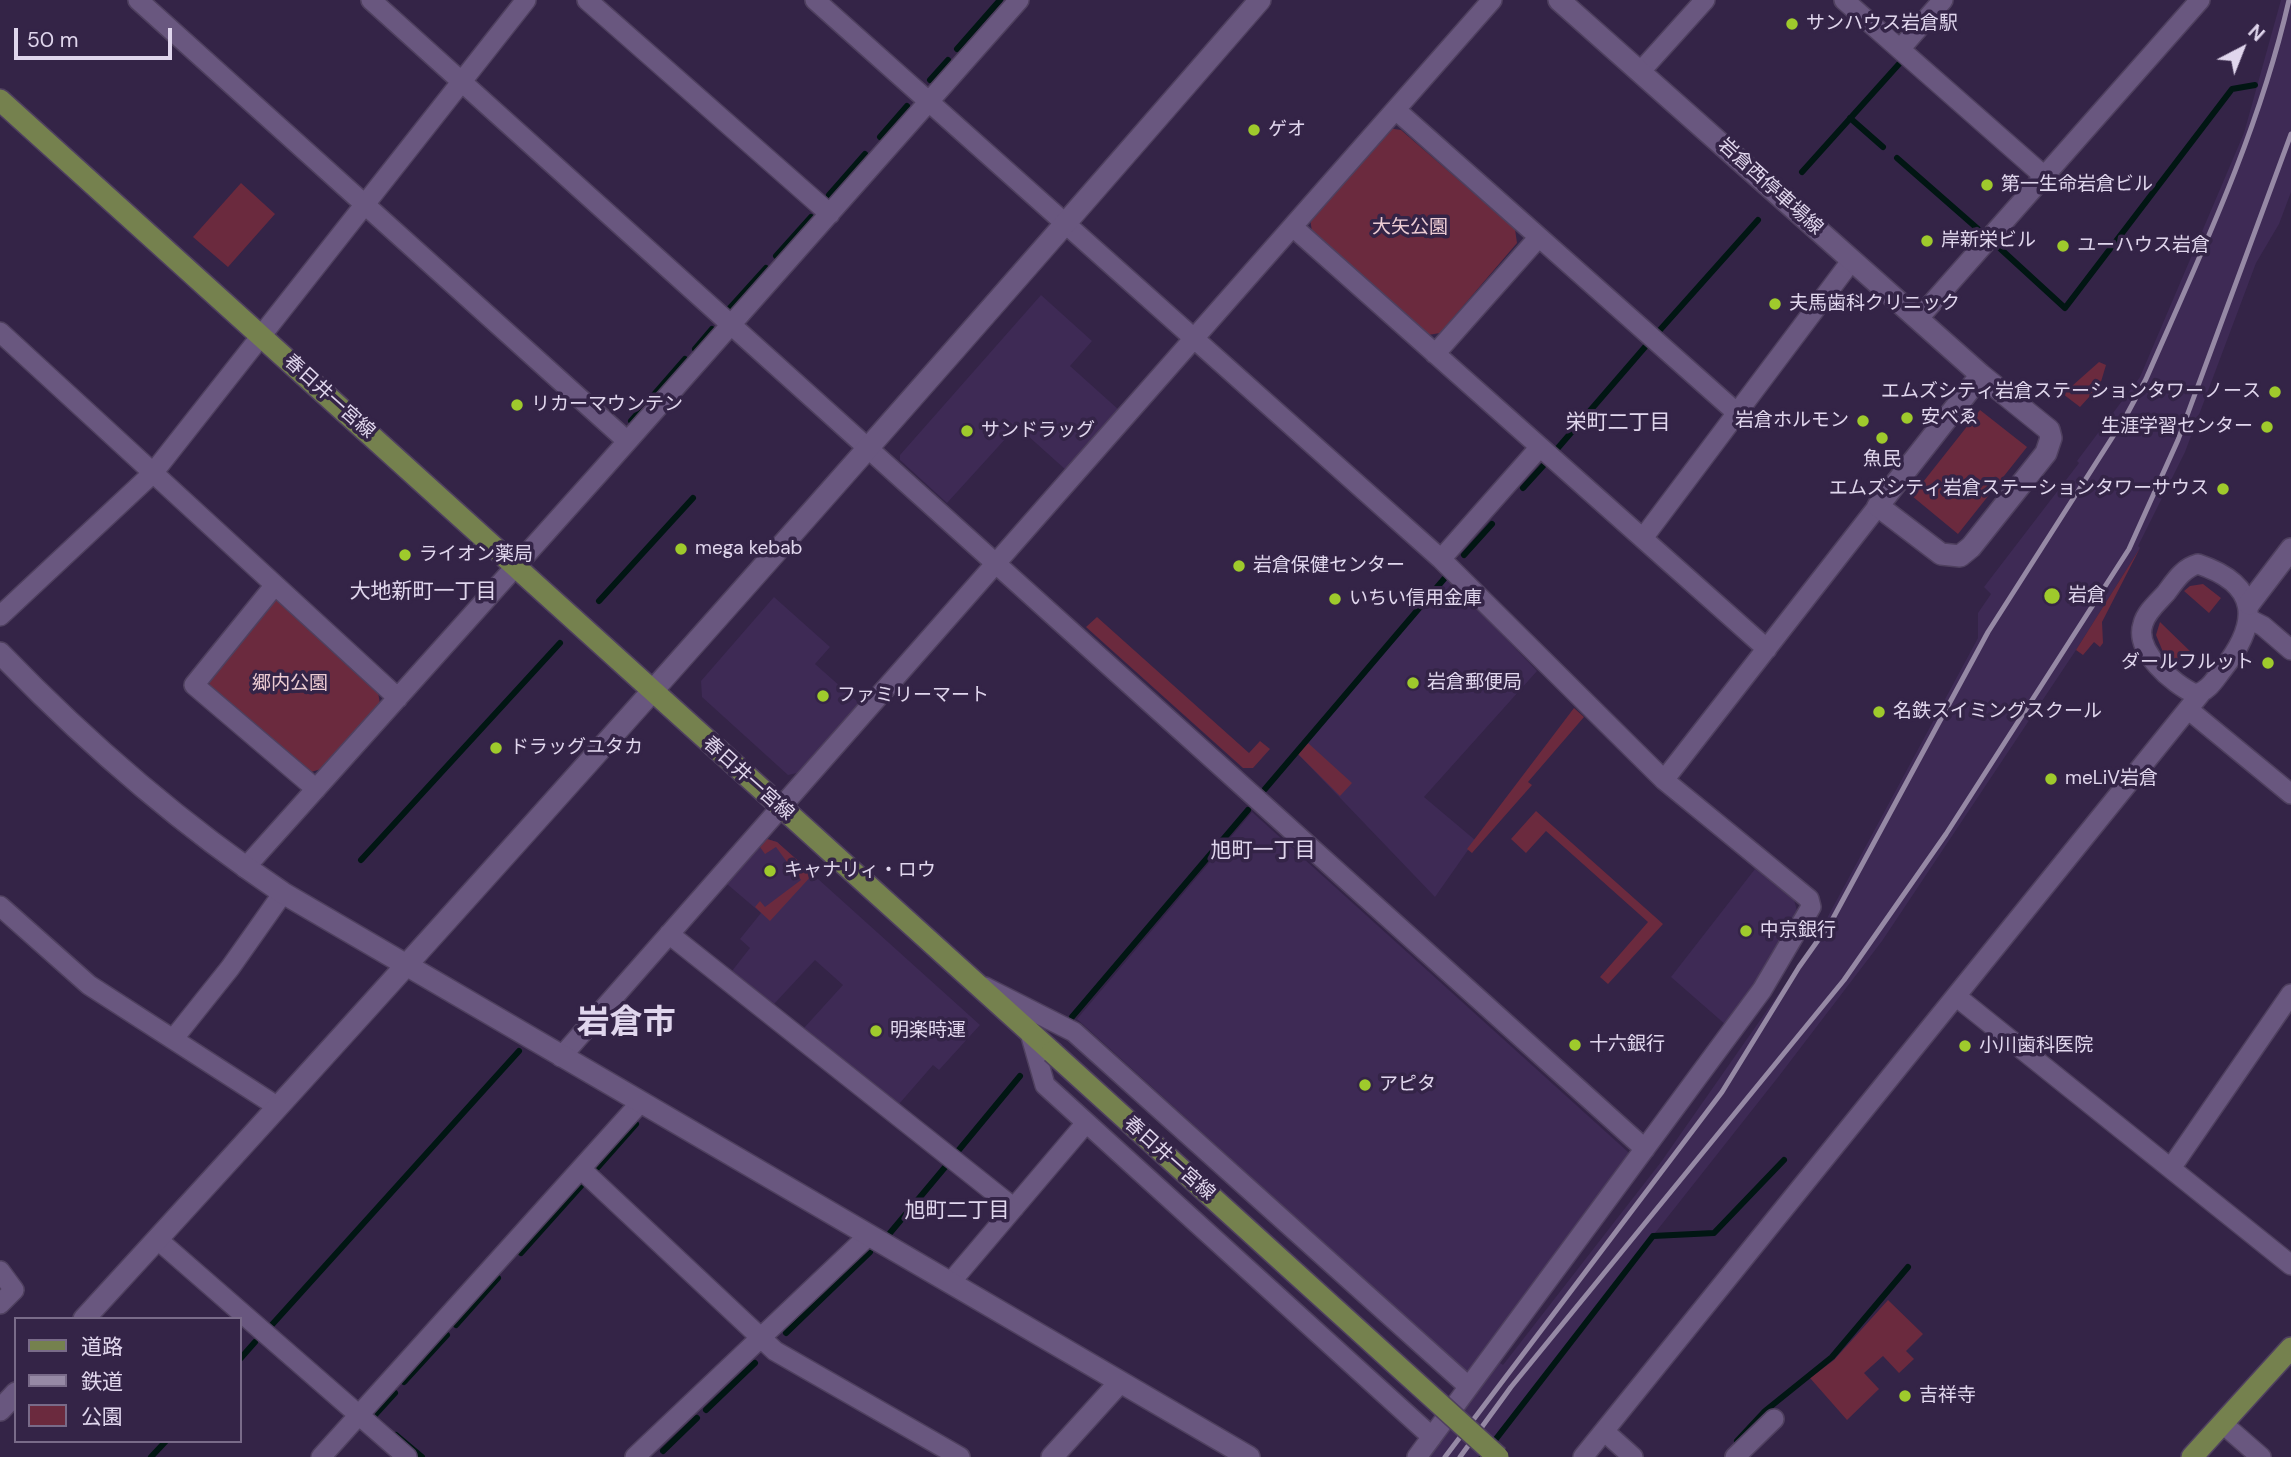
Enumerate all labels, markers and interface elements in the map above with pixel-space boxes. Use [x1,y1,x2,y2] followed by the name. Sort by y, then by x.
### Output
[1806,13,1958,35] place label: サンハウス岩倉駅
[18,14,175,58] scale bar
[2207,14,2277,84] north arrow
[1784,16,1800,32] marker: サンハウス岩倉駅
[2243,19,2270,47] text: N
[27,26,78,54] text: 50 m
[1268,119,1306,141] place label: ゲオ
[1246,122,1262,138] marker: ゲオ
[1713,134,1827,240] street label: 岩倉西停車場線
[2001,174,2153,196] place label: 第一生命岩倉ビル
[1979,177,1995,193] marker: 第一生命岩倉ビル
[1372,217,1448,239] park label: 大矢公園
[1941,230,2036,252] place label: 岸新栄ビル
[1919,233,1935,249] marker: 岸新栄ビル
[2077,235,2210,257] place label: ユーハウス岩倉
[2055,238,2071,254] marker: ユーハウス岩倉
[1789,293,1960,315] place label: 夫馬歯科クリニック
[1767,296,1783,312] marker: 夫馬歯科クリニック
[279,350,379,444] street label: 春日井一宮線
[1881,381,2261,403] place label: エムズシティ岩倉ステーションタワーノース
[2267,384,2283,400] marker: エムズシティ岩倉ステーションタワーノース
[531,394,683,416] place label: リカーマウンテン
[509,397,525,413] marker: リカーマウンテン
[1921,407,1978,429] place label: 安べゑ
[1566,410,1670,436] district label: 栄町二丁目
[1735,410,1849,432] place label: 岩倉ホルモン
[1899,410,1915,426] marker: 安べゑ
[1855,413,1871,429] marker: 岩倉ホルモン
[2101,416,2253,438] place label: 生涯学習センター
[2259,419,2275,435] marker: 生涯学習センター
[981,420,1095,442] place label: サンドラッグ
[959,423,975,439] marker: サンドラッグ
[1874,430,1890,446] marker: 魚民
[1863,449,1901,471] place label: 魚民
[1829,478,2209,500] place label: エムズシティ岩倉ステーションタワーサウス
[2215,481,2231,497] marker: エムズシティ岩倉ステーションタワーサウス
[695,538,802,560] place label: mega kebab
[673,541,689,557] marker: mega kebab
[419,544,533,566] place label: ライオン薬局
[397,547,413,563] marker: ライオン薬局
[1253,555,1405,577] place label: 岩倉保健センター
[1231,558,1247,574] marker: 岩倉保健センター
[350,579,496,605] district label: 大地新町一丁目
[2068,585,2106,607] place label: 岩倉
[2042,586,2062,606] marker: 岩倉
[1349,588,1482,610] place label: いちい信用金庫
[1327,591,1343,607] marker: いちい信用金庫
[2121,652,2254,674] place label: ダールフルット
[2260,655,2276,671] marker: ダールフルット
[1427,672,1522,694] place label: 岩倉郵便局
[252,673,328,695] park label: 郷内公園
[1405,675,1421,691] marker: 岩倉郵便局
[837,685,989,707] place label: ファミリーマート
[815,688,831,704] marker: ファミリーマート
[1893,701,2102,723] place label: 名鉄スイミングスクール
[1871,704,1887,720] marker: 名鉄スイミングスクール
[698,732,798,826] street label: 春日井一宮線
[510,737,643,759] place label: ドラッグユタカ
[488,740,504,756] marker: ドラッグユタカ
[2065,768,2158,790] place label: meLiV岩倉
[2043,771,2059,787] marker: meLiV岩倉
[1211,838,1315,864] district label: 旭町一丁目
[784,860,936,882] place label: キャナリィ・ロウ
[762,863,778,879] marker: キャナリィ・ロウ
[1760,920,1836,942] place label: 中京銀行
[1738,923,1754,939] marker: 中京銀行
[577,1004,675,1044] district label: 岩倉市
[890,1020,966,1042] place label: 明楽時運
[868,1023,884,1039] marker: 明楽時運
[1589,1034,1665,1056] place label: 十六銀行
[1979,1035,2093,1057] place label: 小川歯科医院
[1567,1037,1583,1053] marker: 十六銀行
[1957,1038,1973,1054] marker: 小川歯科医院
[1379,1074,1436,1096] place label: アピタ
[1357,1077,1373,1093] marker: アピタ
[1119,1112,1219,1206] street label: 春日井一宮線
[905,1198,1009,1224] district label: 旭町二丁目
[14,1317,242,1443] legend
[81,1333,123,1361] text: 道路
[81,1368,123,1396] text: 鉄道
[1919,1385,1976,1407] place label: 吉祥寺
[1897,1388,1913,1404] marker: 吉祥寺
[81,1403,123,1431] text: 公園

